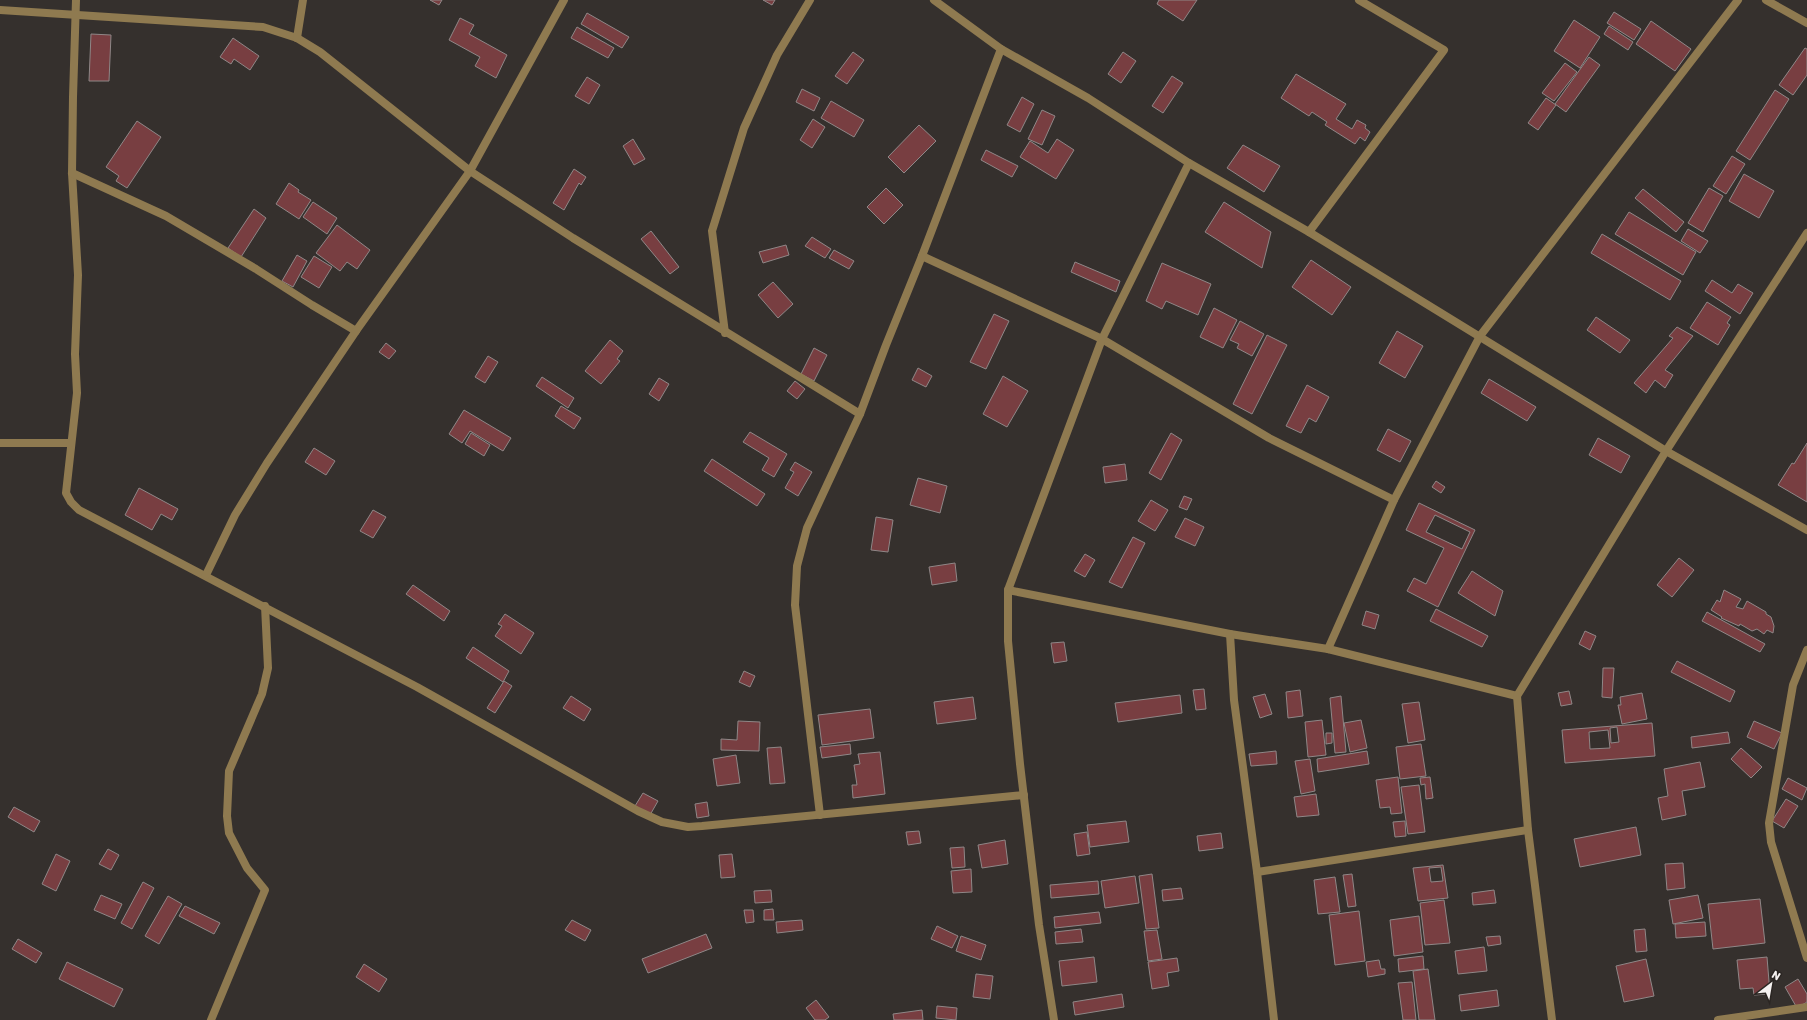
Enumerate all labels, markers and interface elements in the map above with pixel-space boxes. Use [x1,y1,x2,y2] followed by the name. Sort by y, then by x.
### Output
[1751,964,1791,1004] north arrow
[1769,968,1783,984] text: N

